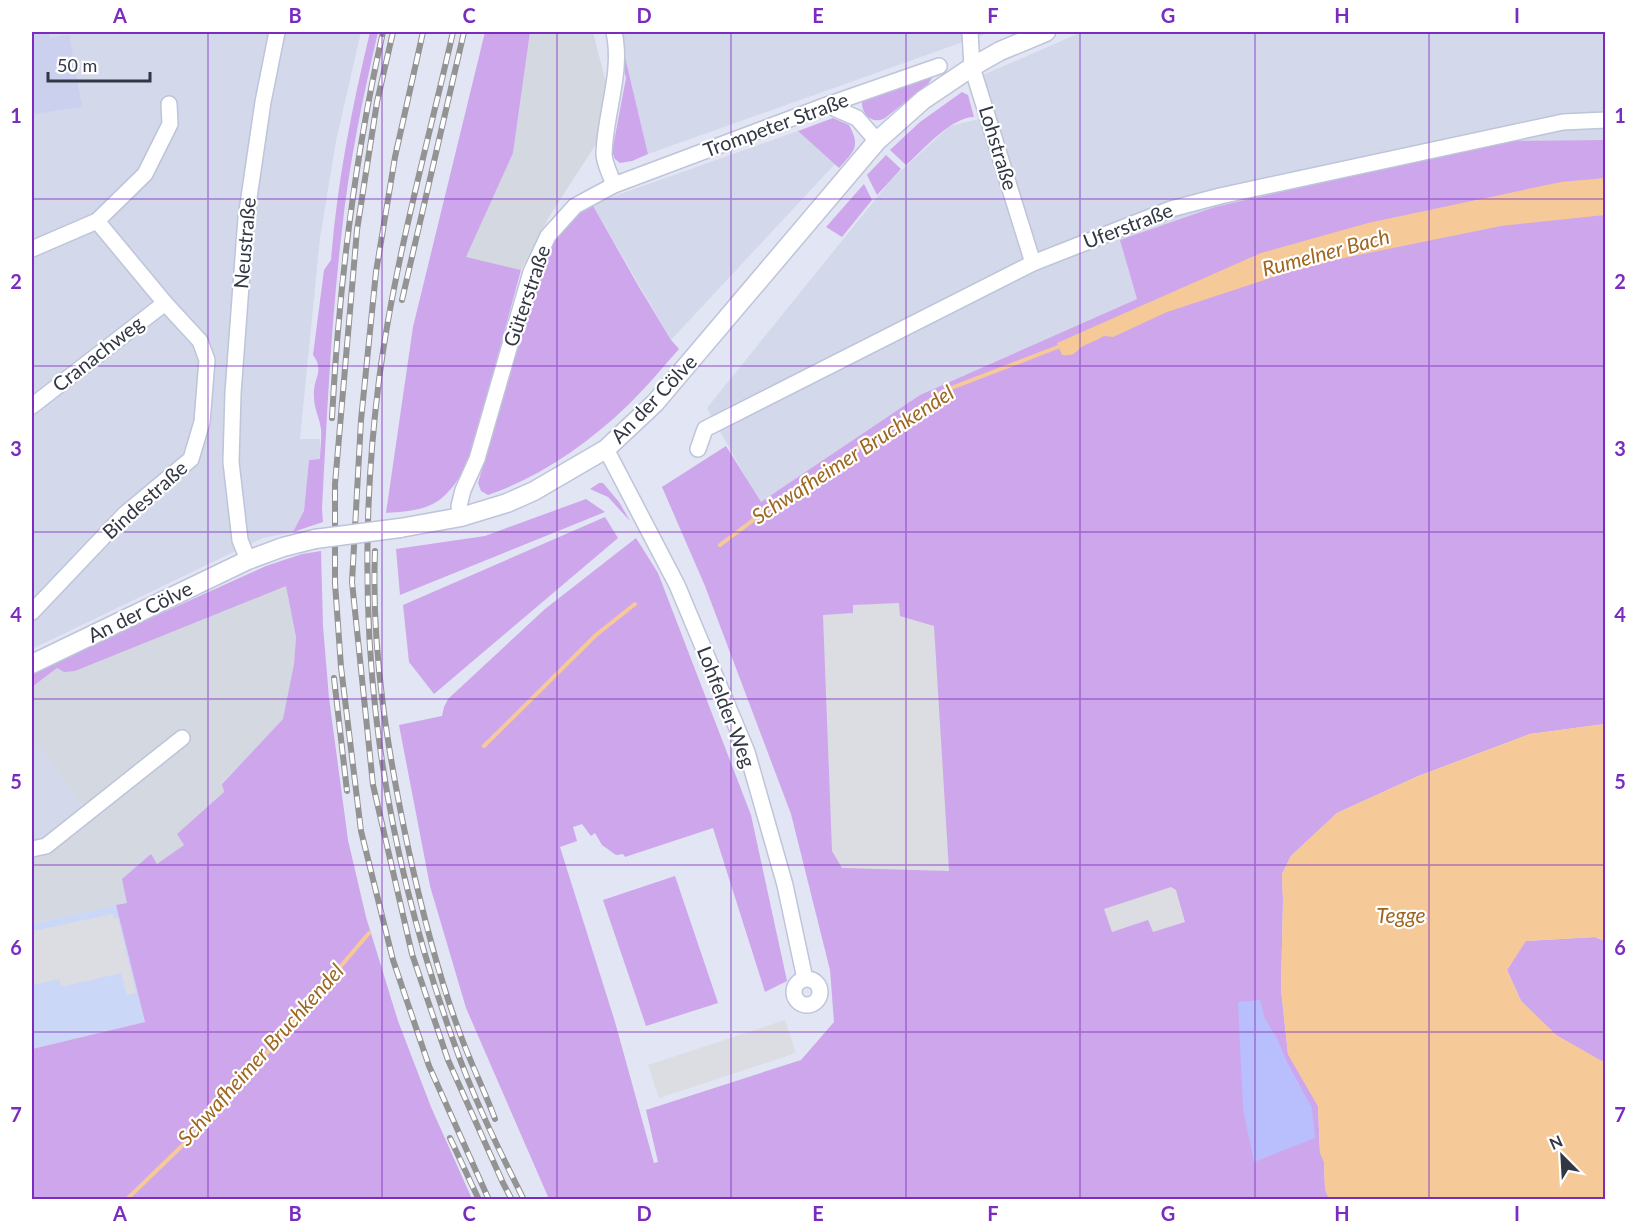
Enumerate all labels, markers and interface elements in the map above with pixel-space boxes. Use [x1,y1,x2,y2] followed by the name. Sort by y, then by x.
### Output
[112,3,127,27] text: A
[288,3,302,27] text: B
[462,3,476,27] text: C
[636,3,652,27] text: D
[812,3,824,27] text: E
[987,3,999,27] text: F
[1161,3,1175,27] text: G
[1334,3,1350,27] text: H
[1514,3,1520,27] text: I
[48,45,150,83] scale bar
[57,54,97,76] text: 50 m
[700,87,851,161] street label: Trompeter Straße
[10,103,22,127] text: 1
[975,103,1023,193] street label: Lohstraße
[1614,103,1626,127] text: 1
[228,196,260,290] street label: Neustraße
[1079,197,1176,253] street label: Uferstraße
[1259,223,1392,281] water label: Rumelner Bach
[498,242,555,349] street label: Güterstraße
[10,269,22,293] text: 2
[1614,269,1626,293] text: 2
[47,310,148,396] street label: Cranachweg
[605,349,701,447] street label: An der Cölve
[747,379,958,528] water label: Schwafheimer Bruchkendel
[10,436,22,460] text: 3
[1614,436,1626,460] text: 3
[97,455,192,543] street label: Bindestraße
[83,575,196,647] street label: An der Cölve
[10,602,22,626] text: 4
[1614,602,1626,626] text: 4
[693,643,761,771] street label: Lohfelder Weg
[10,769,22,793] text: 5
[1614,769,1626,793] text: 5
[1376,902,1426,927] water label: Tegge
[10,935,22,959] text: 6
[1614,935,1626,959] text: 6
[172,958,348,1150] water label: Schwafheimer Bruchkendel
[10,1102,22,1126] text: 7
[1614,1102,1626,1126] text: 7
[1532,1126,1592,1186] north arrow
[1546,1131,1565,1153] text: N
[112,1201,127,1225] text: A
[288,1201,302,1225] text: B
[462,1201,476,1225] text: C
[636,1201,652,1225] text: D
[812,1201,824,1225] text: E
[987,1201,999,1225] text: F
[1161,1201,1175,1225] text: G
[1334,1201,1350,1225] text: H
[1514,1201,1520,1225] text: I

